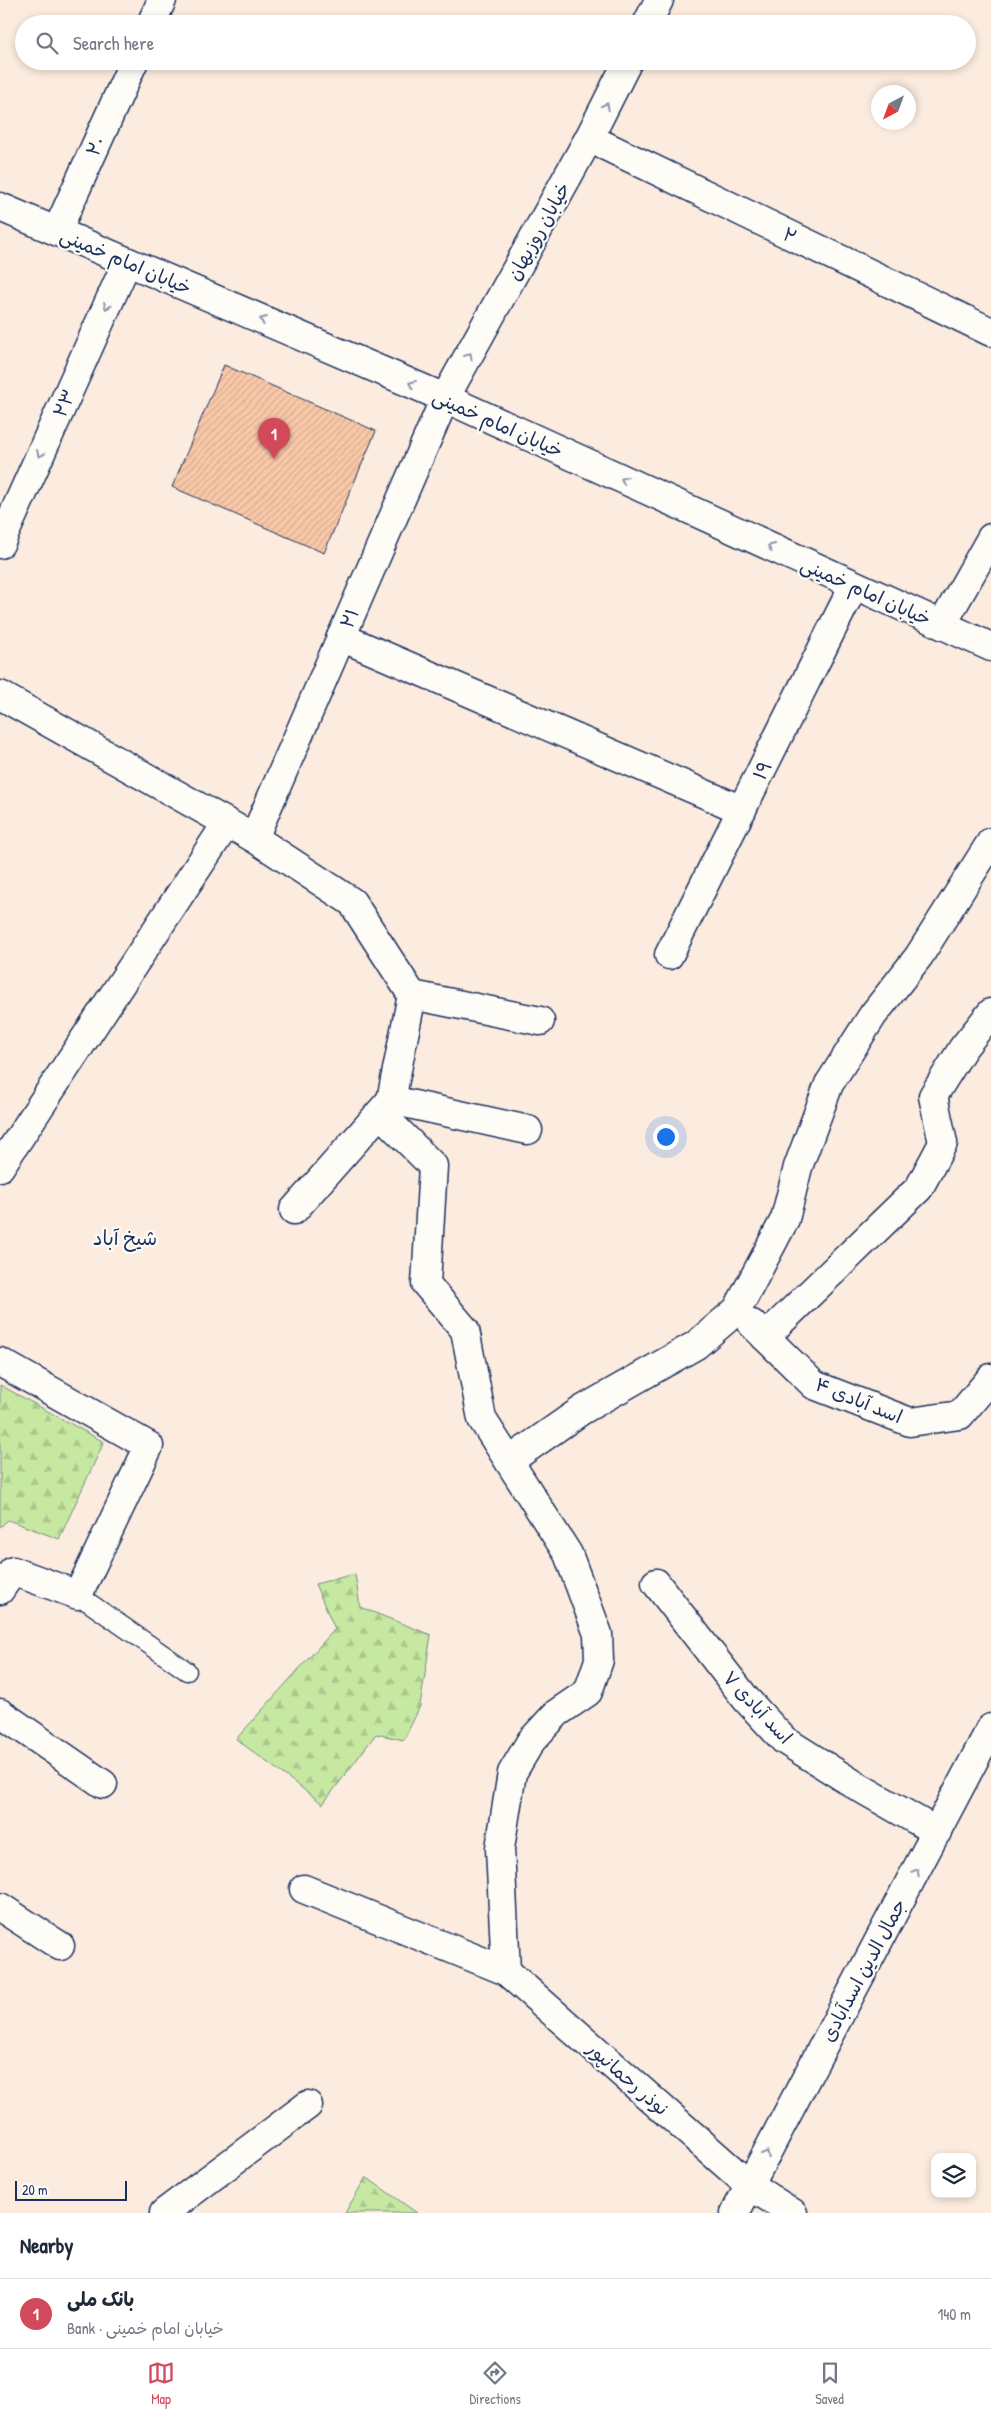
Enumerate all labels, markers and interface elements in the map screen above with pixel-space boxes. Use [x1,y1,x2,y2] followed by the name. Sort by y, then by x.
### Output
[15,15,976,70] search box
[33,29,61,57] icon: search
[73,30,154,56] text: Search here
[871,85,916,130] north arrow
[599,102,610,111] one-way arrow
[79,132,111,160] street label: ۲۰
[500,177,576,285] street label: خیابان روزبهان
[779,220,801,250] street label: ۲
[56,222,196,302] street label: خیابان امام خمینی
[103,301,114,310] one-way arrow
[259,316,267,326] one-way arrow
[463,352,473,361] one-way arrow
[408,380,417,391] one-way arrow
[428,383,567,465] street label: خیابان امام خمینی
[46,385,82,421] street label: ۲۳
[258,418,290,459] pin: 1
[37,449,47,458] one-way arrow
[620,476,629,486] one-way arrow
[768,544,777,554] one-way arrow
[796,551,935,633] street label: خیابان امام خمینی
[333,604,365,632] street label: ۲۱
[746,756,778,784] street label: ۱۹
[653,1124,679,1150] your location
[93,1224,157,1252] district label: شیخ آباد
[812,1371,906,1429] street label: اسد آبادی ۴
[717,1665,799,1749] street label: اسد آبادی ۷
[910,1868,920,1877] one-way arrow
[814,1894,912,2046] street label: جمال الدین اسدآبادی
[581,2035,675,2121] street label: نوذر رحمانپور
[760,2150,770,2159] one-way arrow
[931,2153,976,2198] map controls
[931,2153,976,2198] button: layers
[15,2178,128,2201] scale bar
[22,2180,48,2199] text: 20 m
[20,2231,73,2260] text: Nearby
[67,2286,134,2312] text: بانک ملی
[33,2303,39,2325] text: 1
[937,2303,971,2325] text: 140 m
[67,2317,224,2339] text: Bank · خیابان امام خمینی
[147,2359,175,2408] tab: Map
[469,2359,521,2408] tab: Directions
[815,2359,844,2408] tab: Saved

